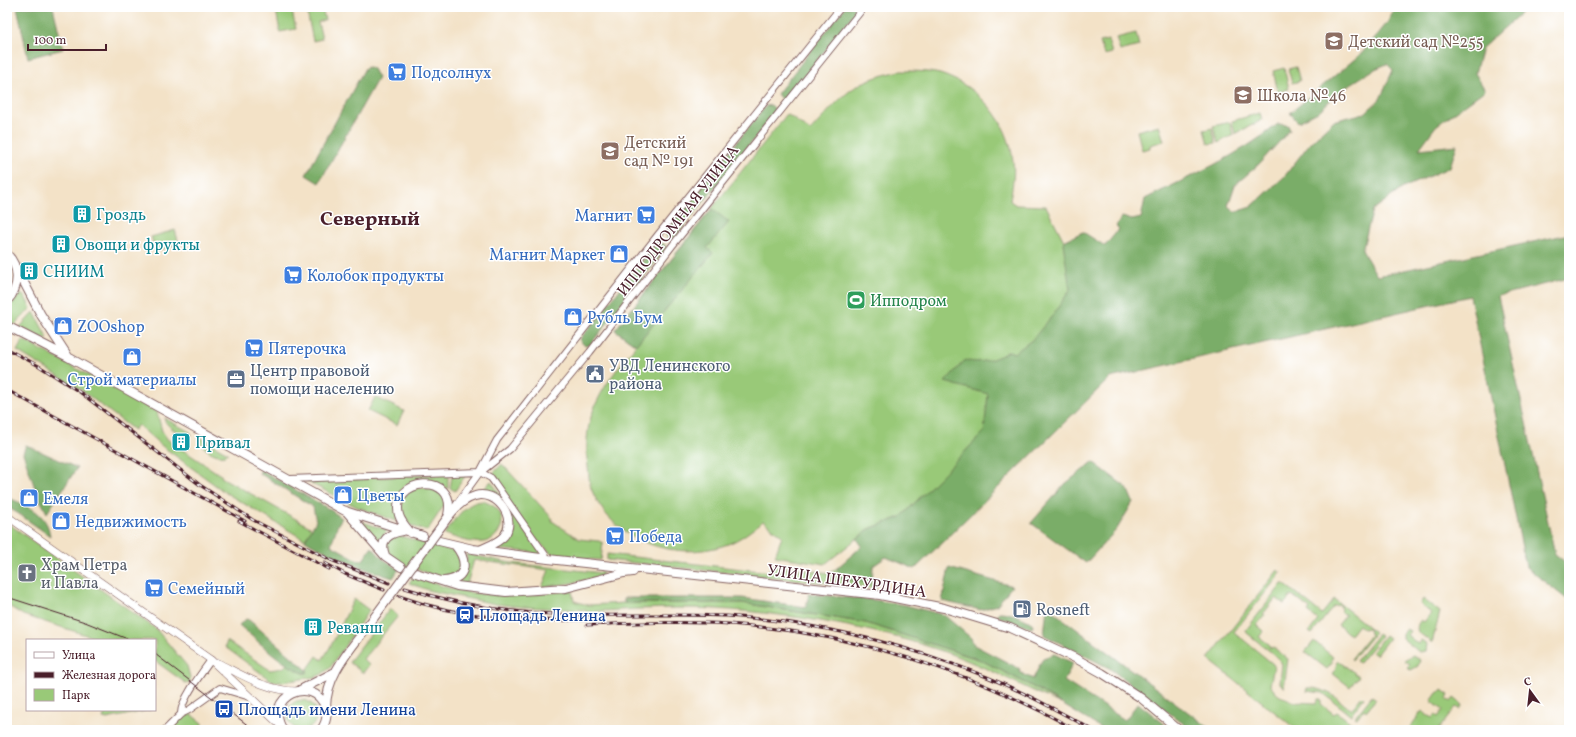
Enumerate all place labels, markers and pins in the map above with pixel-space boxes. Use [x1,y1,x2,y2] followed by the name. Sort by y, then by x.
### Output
[1323,30,1345,52] school or university icon: Детский сад №255
[1348,32,1484,54] place label: Детский сад №255
[386,61,408,83] supermarket icon: Подсолнух
[411,63,491,85] place label: Подсолнух
[1232,84,1254,106] school or university icon: Школа №46
[1257,86,1346,108] place label: Школа №46
[624,133,694,173] place label: Детский сад № 191
[599,140,621,162] school or university icon: Детский сад № 191
[71,203,93,225] building icon: Гроздь
[635,204,657,226] supermarket icon: Магнит
[96,205,146,227] place label: Гроздь
[575,206,632,228] place label: Магнит
[50,233,72,255] building icon: Овощи и фрукты
[75,235,200,257] place label: Овощи и фрукты
[608,243,630,265] shop icon: Магнит Маркет
[489,245,605,267] place label: Магнит Маркет
[18,260,40,282] building icon: СНИИМ
[43,262,105,284] place label: СНИИМ
[282,264,304,286] supermarket icon: Колобок продукты
[307,266,444,288] place label: Колобок продукты
[845,289,867,311] sports icon: Ипподром
[870,291,947,313] place label: Ипподром
[562,306,584,328] shop icon: Рубль Бум
[587,308,663,330] place label: Рубль Бум
[52,315,74,337] shop icon: ZOOshop
[77,317,145,339] place label: ZOOshop
[243,337,265,359] supermarket icon: Пятерочка
[268,339,347,361] place label: Пятерочка
[121,346,143,368] shop icon: Строй материалы
[609,356,731,396] place label: УВД Ленинского района
[250,361,394,401] place label: Центр правовой помощи населению
[584,363,606,385] public building icon: УВД Ленинского района
[225,368,247,390] office icon: Центр правовой помощи населению
[67,370,197,392] place label: Строй материалы
[170,431,192,453] building icon: Привал
[195,433,251,455] place label: Привал
[332,484,354,506] shop icon: Цветы
[357,486,405,508] place label: Цветы
[18,487,40,509] shop icon: Емеля
[43,489,88,511] place label: Емеля
[50,510,72,532] shop icon: Недвижимость
[75,512,187,534] place label: Недвижимость
[604,525,626,547] supermarket icon: Победа
[629,527,682,549] place label: Победа
[41,555,128,595] place label: Храм Петра и Павла
[16,562,38,584] church icon: Храм Петра и Павла
[143,577,165,599] supermarket icon: Семейный
[168,579,245,601] place label: Семейный
[1011,598,1033,620] fuel station icon: Rosneft
[1036,600,1090,622] place label: Rosneft
[454,604,476,626] station icon: Площадь Ленина
[479,606,606,628] place label: Площадь Ленина
[302,616,324,638] building icon: Реванш
[327,618,383,640] place label: Реванш
[213,698,235,720] bus stop icon: Площадь имени Ленина
[238,700,416,722] place label: Площадь имени Ленина

